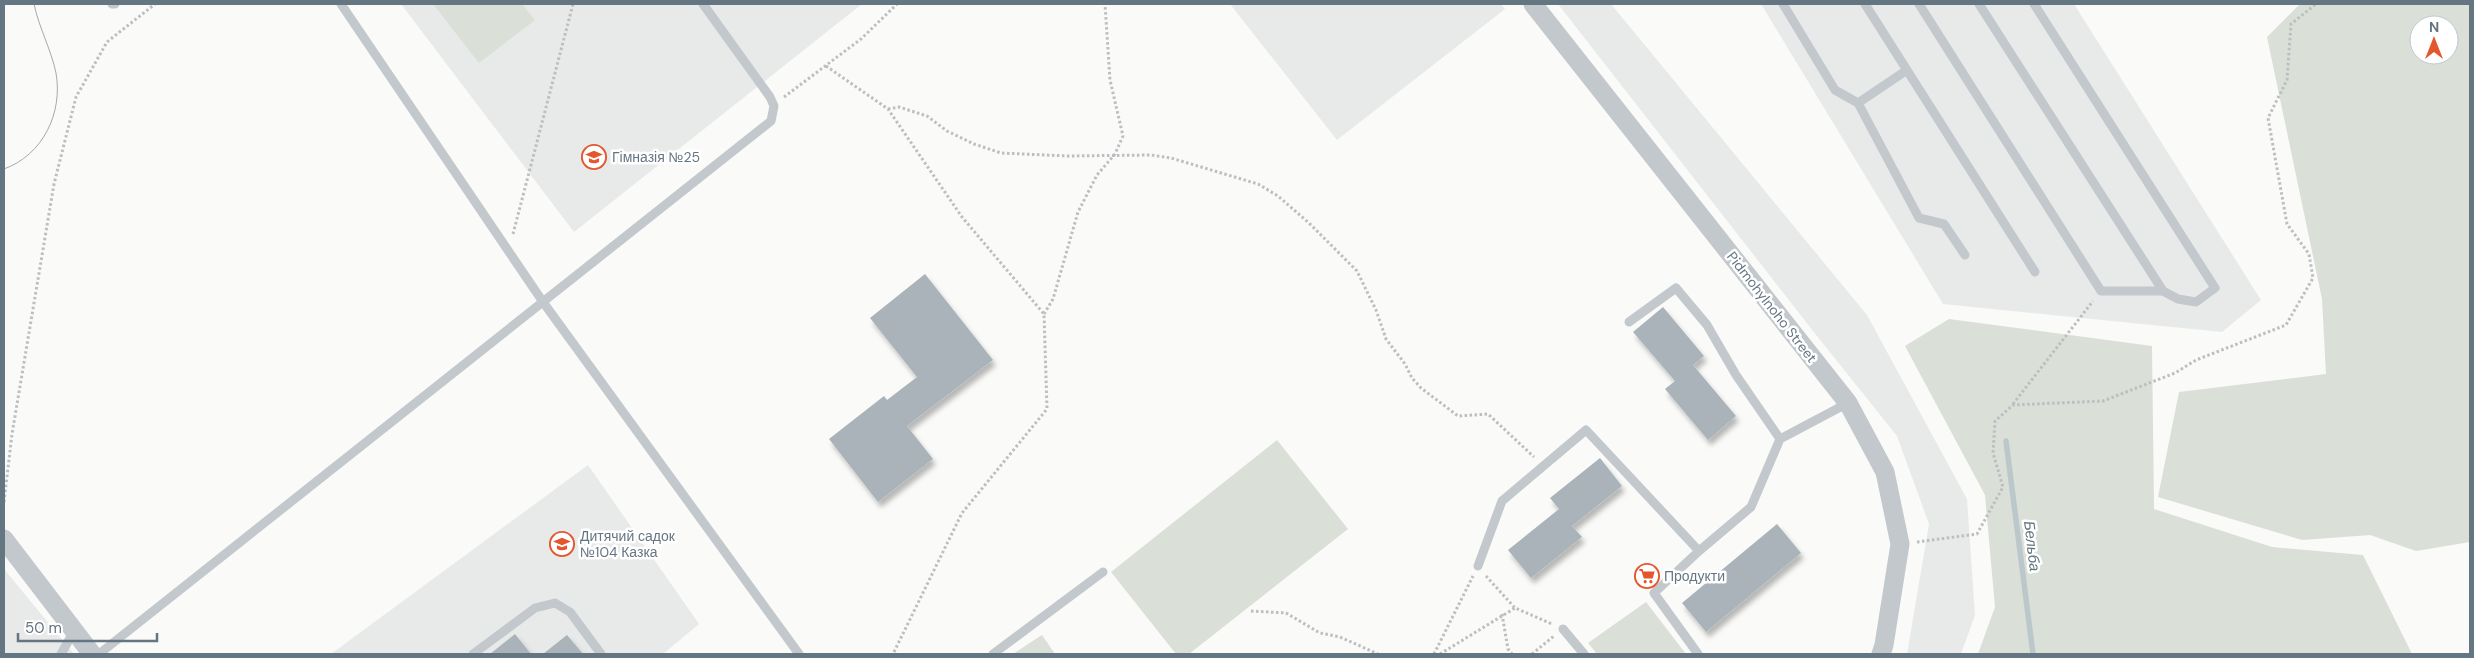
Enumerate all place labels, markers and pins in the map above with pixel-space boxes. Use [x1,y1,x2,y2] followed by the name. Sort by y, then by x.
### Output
[581,144,607,170] school or university icon: Гімназія №25
[612,148,700,166] place label: Гімназія №25
[580,527,676,561] place label: Дитячий садок №104 Казка
[549,531,575,557] school or university icon: Дитячий садок №104 Казка
[1634,563,1660,589] supermarket icon: Продукти
[1664,567,1725,585] place label: Продукти

